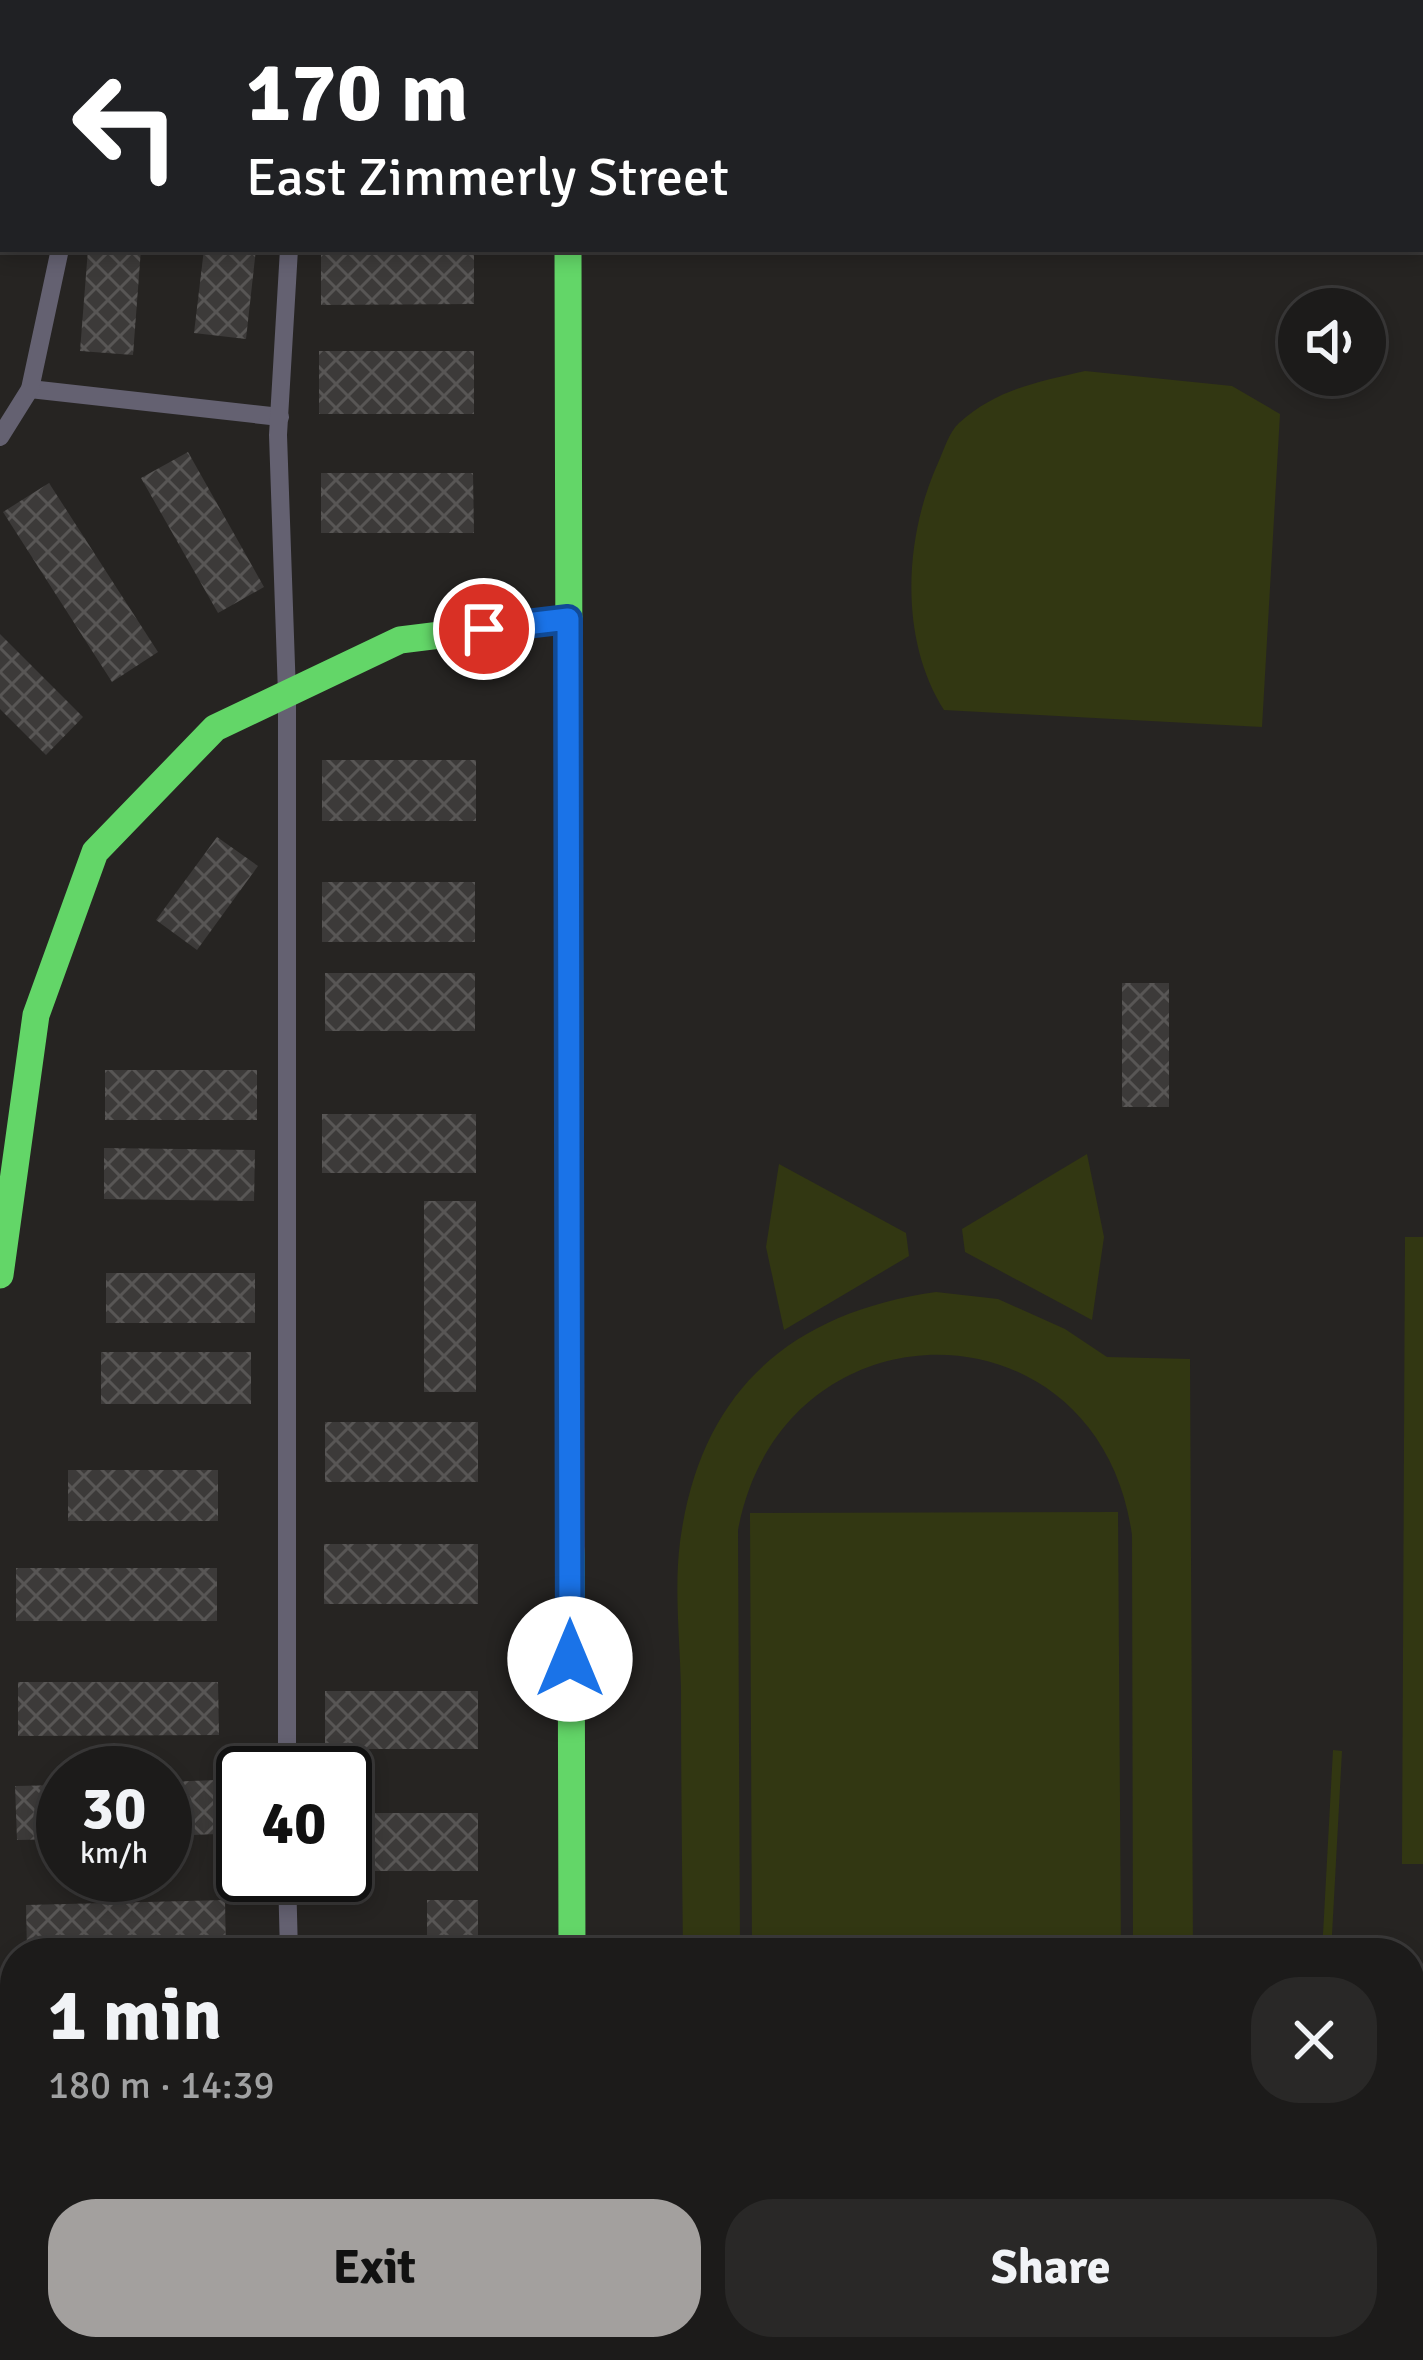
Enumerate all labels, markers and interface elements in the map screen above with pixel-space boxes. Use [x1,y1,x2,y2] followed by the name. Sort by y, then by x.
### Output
[246,41,468,145] text: 170 m
[48,48,204,204] icon: left
[246,144,729,211] text: East Zimmerly Street
[1278,288,1386,396] map controls
[1278,288,1386,396] button: sound
[433,578,535,680] pin
[451,596,517,662] icon: arrive
[507,1596,633,1722] position arrow
[216,1746,372,1902] speed limit sign: 40
[82,1772,146,1846] text: 30
[80,1835,148,1872] text: km/h
[48,1971,222,2060] text: 1 min
[1251,1977,1377,2103] button: close
[48,2061,275,2109] text: 180 m · 14:39
[48,2199,701,2337] button: Exit
[725,2199,1377,2337] button: Share

